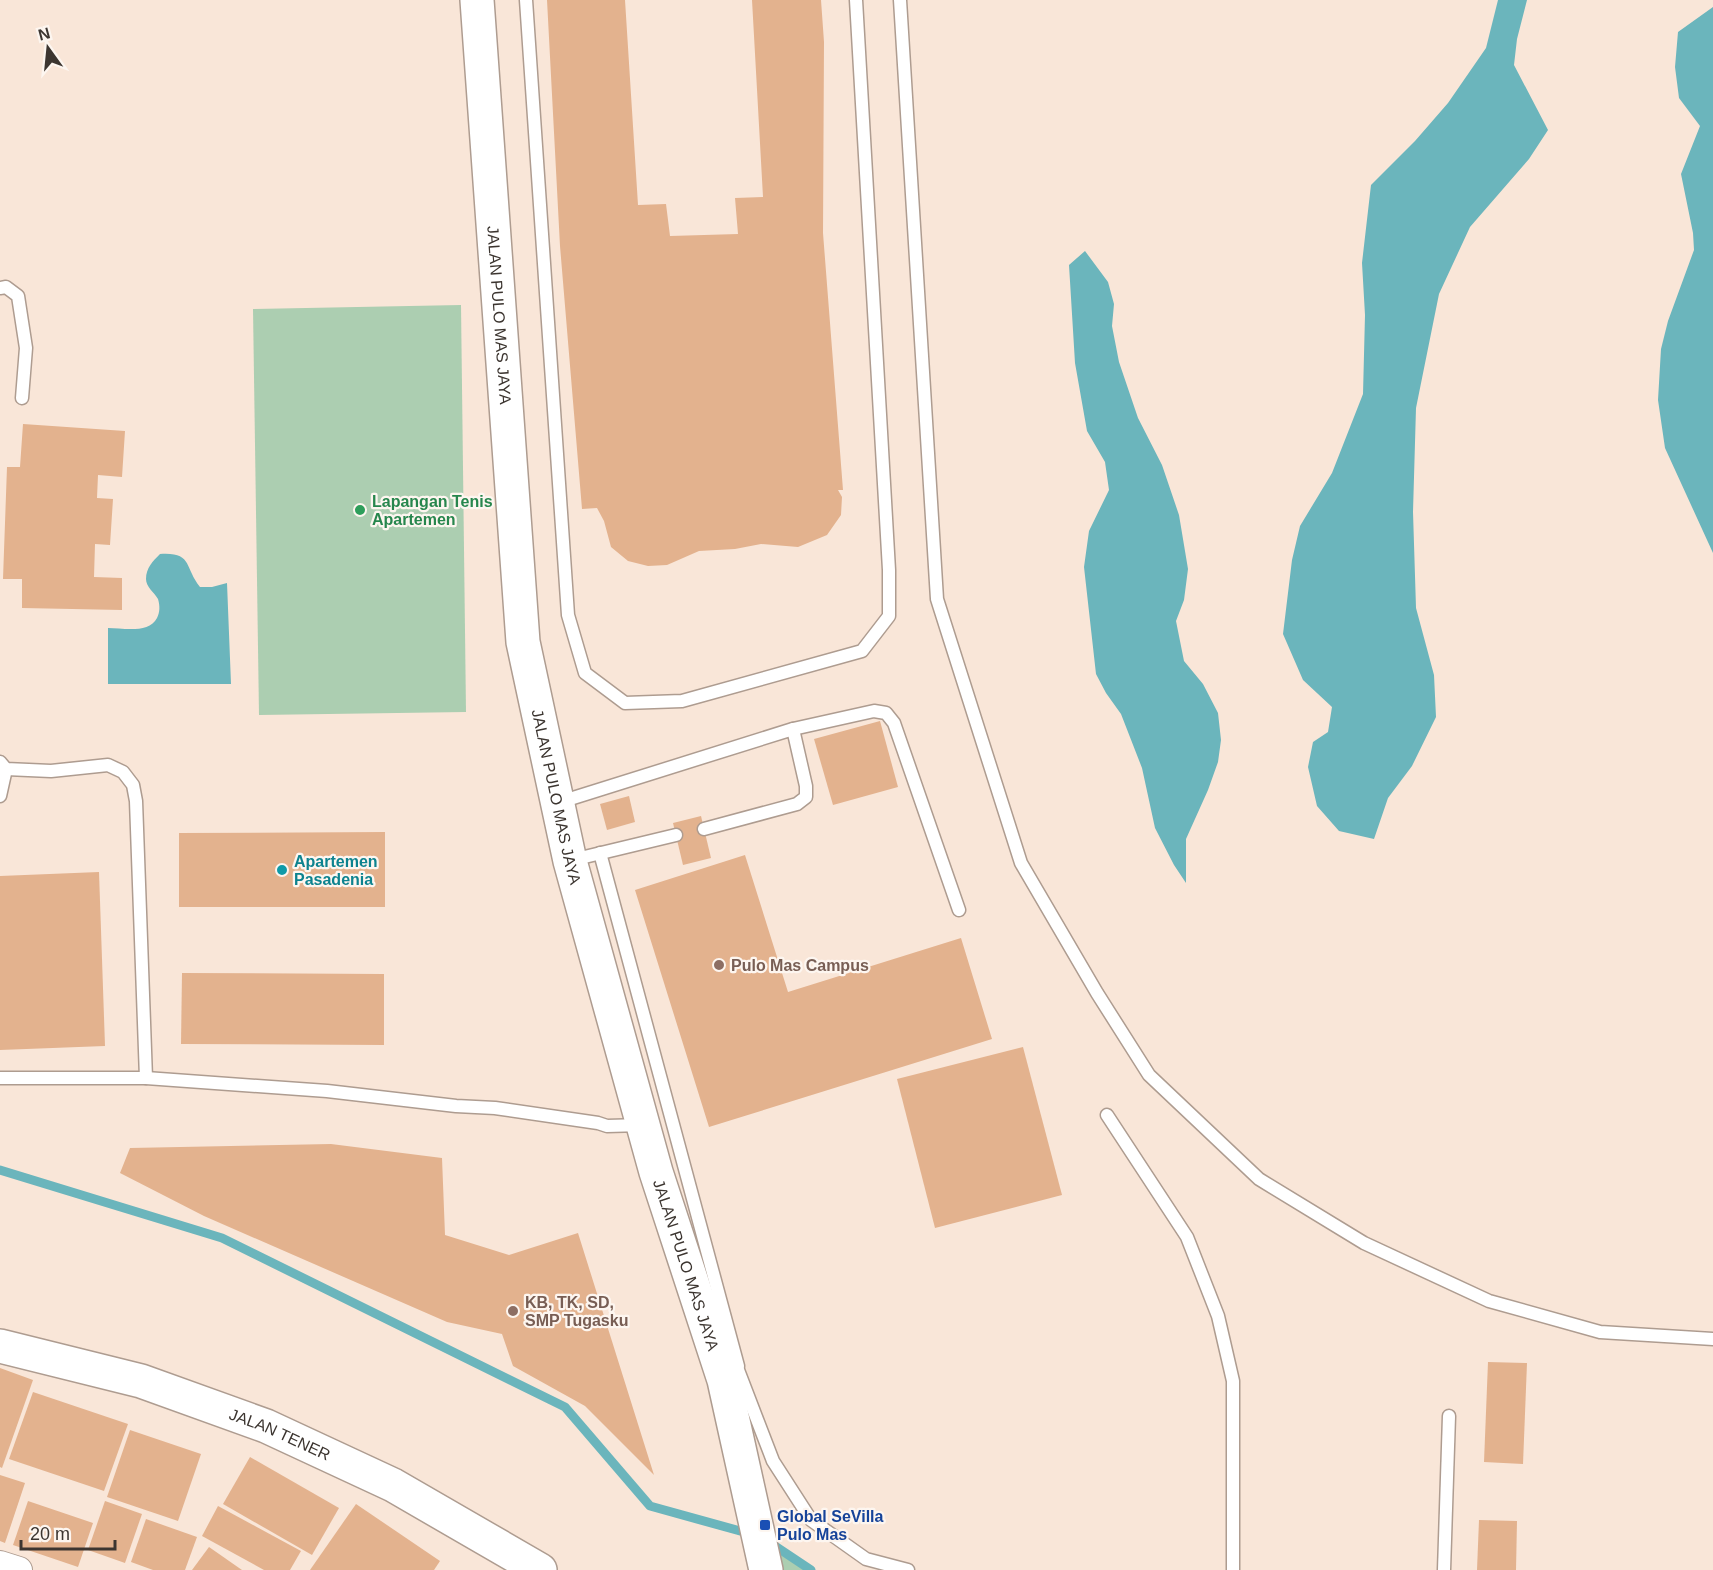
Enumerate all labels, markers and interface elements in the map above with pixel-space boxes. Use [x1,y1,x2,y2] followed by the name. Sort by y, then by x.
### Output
[18,18,78,78] north arrow
[36,24,52,44] text: N
[485,225,514,405] street label: JALAN PULO MAS JAYA
[372,493,493,528] place label: Lapangan Tenis Apartemen
[353,503,367,517] marker: Lapangan Tenis Apartemen
[529,707,585,887] street label: JALAN PULO MAS JAYA
[294,853,378,888] place label: Apartemen Pasadenia
[275,863,289,877] marker: Apartemen Pasadenia
[731,957,869,974] place label: Pulo Mas Campus
[712,958,726,972] marker: Pulo Mas Campus
[650,1177,722,1353] street label: JALAN PULO MAS JAYA
[525,1294,628,1329] place label: KB, TK, SD, SMP Tugasku
[506,1304,520,1318] marker: KB, TK, SD, SMP Tugasku
[227,1405,333,1463] street label: JALAN TENER
[777,1508,884,1543] place label: Global SeVilla Pulo Mas
[21,1513,116,1551] scale bar
[758,1518,772,1532] marker: Global SeVilla Pulo Mas
[30,1524,70,1544] text: 20 m

